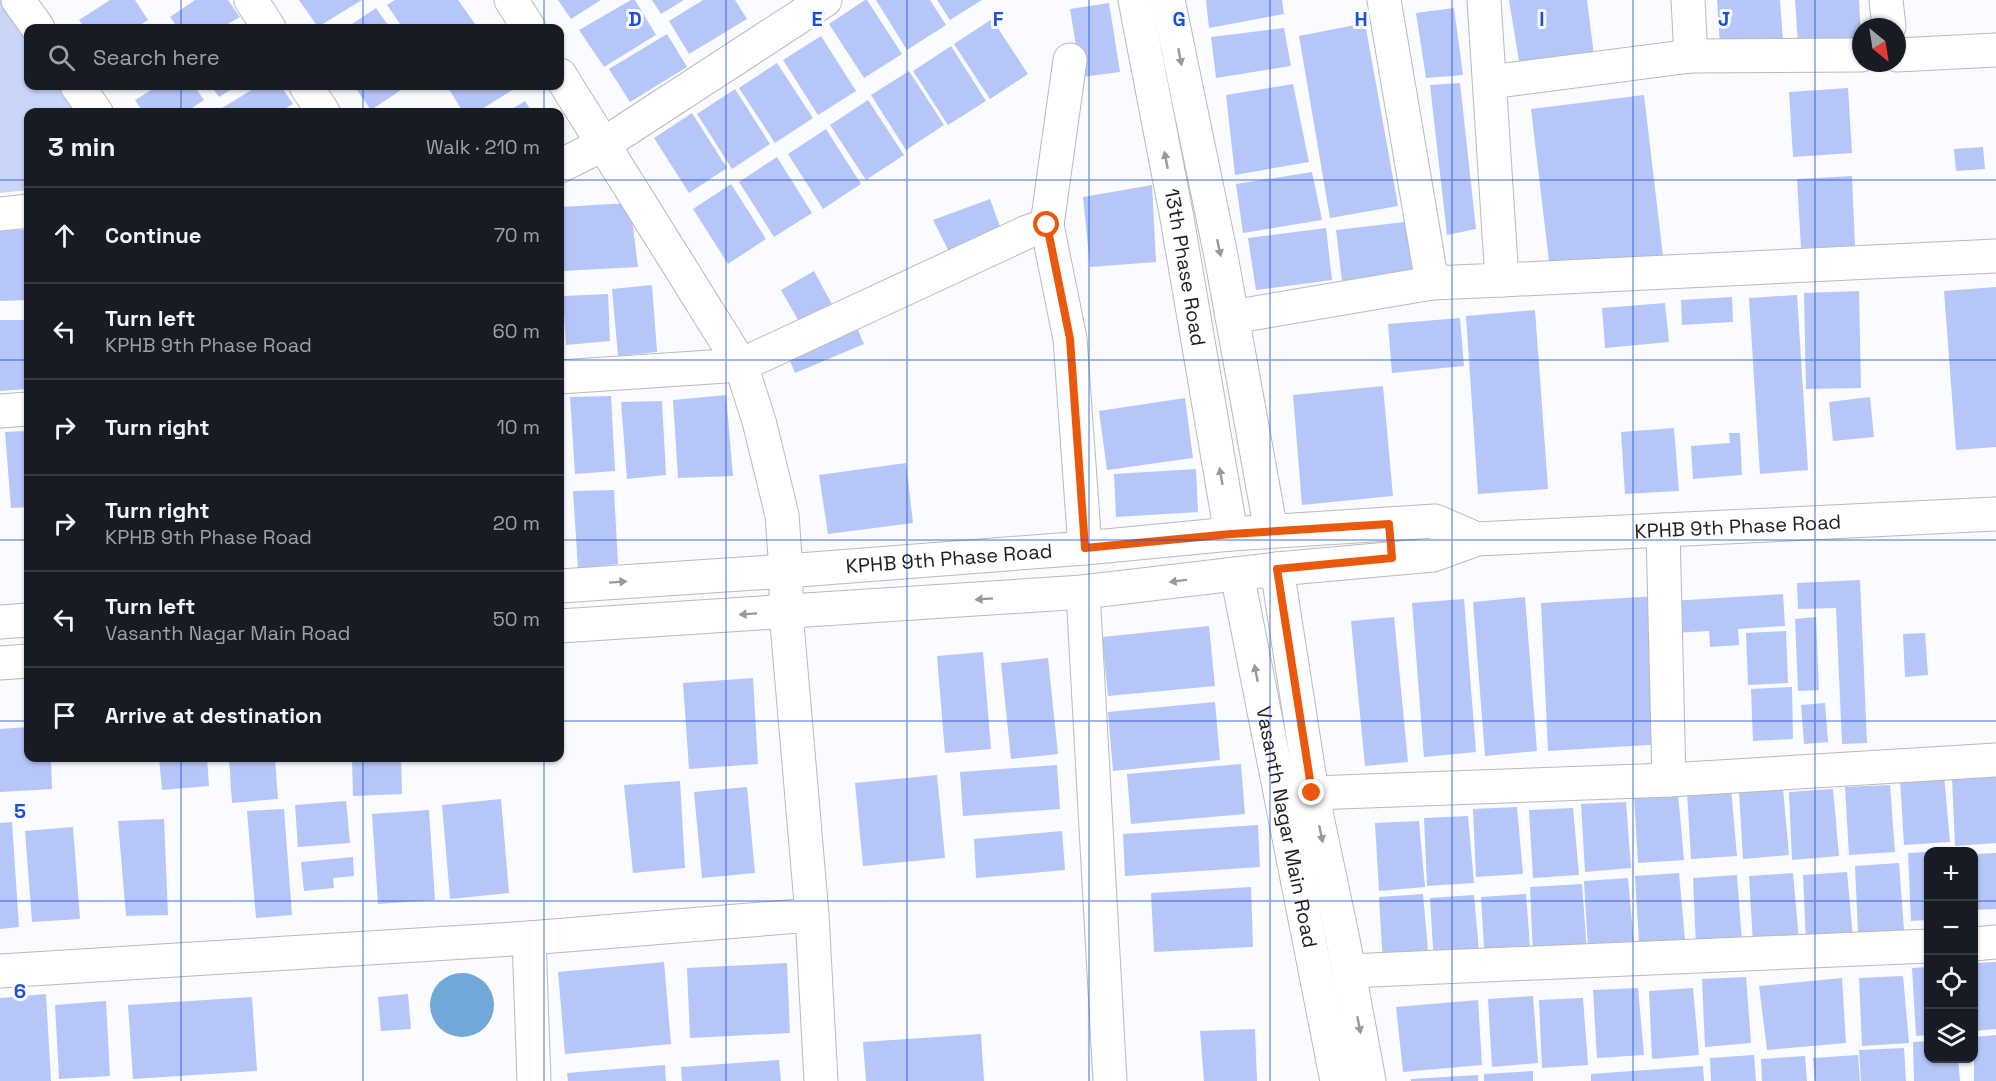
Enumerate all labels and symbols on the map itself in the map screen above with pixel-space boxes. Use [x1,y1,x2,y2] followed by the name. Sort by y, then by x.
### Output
[628,6,642,32] text: D
[811,6,823,32] text: E
[993,6,1004,32] text: F
[1172,6,1186,32] text: G
[1354,6,1368,32] text: H
[1539,6,1545,32] text: I
[1718,6,1730,32] text: J
[1852,18,1906,72] north arrow
[1175,48,1185,67] one-way arrow
[1161,150,1170,169] one-way arrow
[1159,186,1212,348] street label: 13th Phase Road
[1033,211,1059,237] route start
[1215,239,1225,258] one-way arrow
[1216,466,1225,485] one-way arrow
[1634,508,1842,544] street label: KPHB 9th Phase Road
[845,538,1053,579] street label: KPHB 9th Phase Road
[1169,576,1188,585] one-way arrow
[608,577,627,587] one-way arrow
[975,594,994,604] one-way arrow
[738,610,757,619] one-way arrow
[1251,664,1260,683] one-way arrow
[1250,704,1323,950] street label: Vasanth Nagar Main Road
[1298,779,1324,805] route end
[14,798,26,824] text: 5
[1317,825,1326,844] one-way arrow
[14,978,26,1004] text: 6
[1355,1016,1364,1035] one-way arrow

